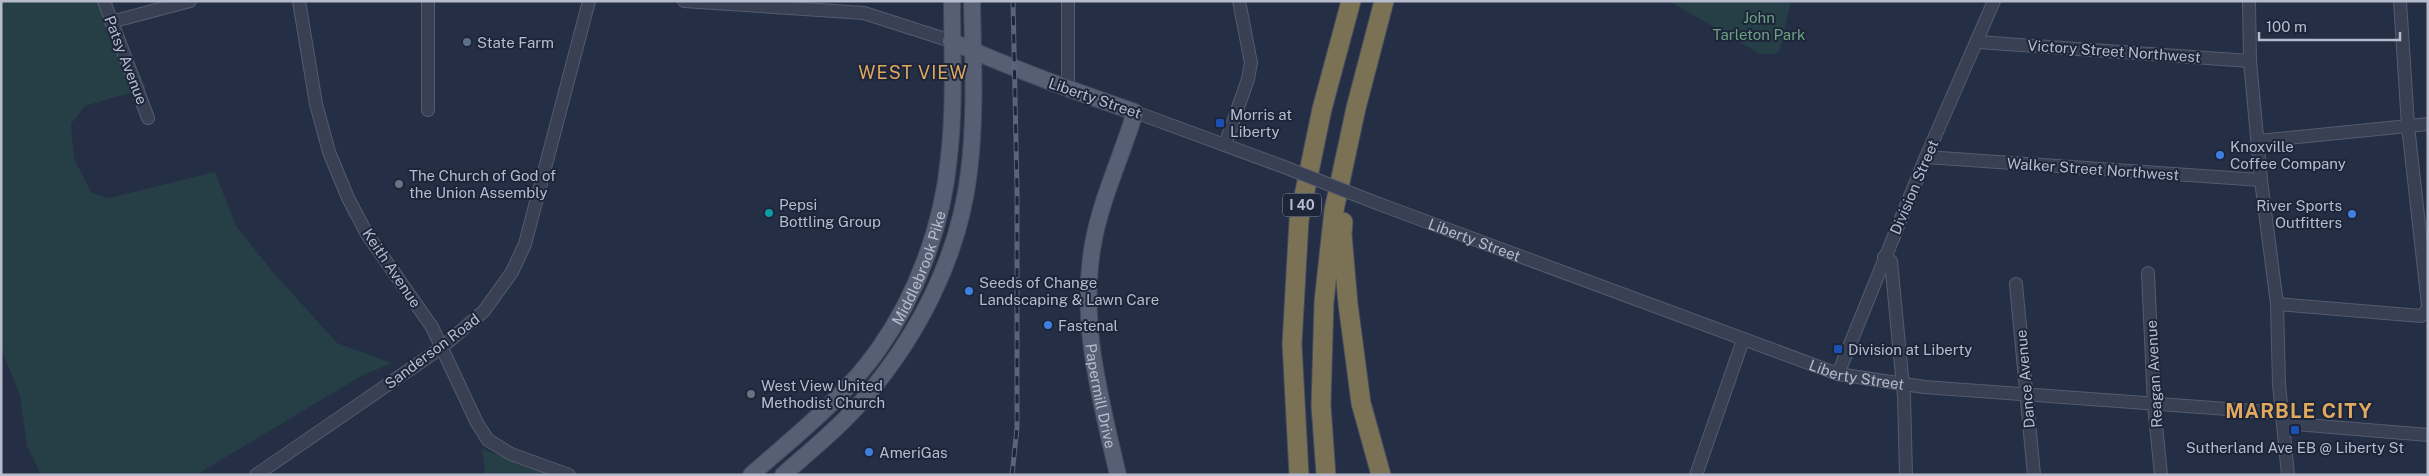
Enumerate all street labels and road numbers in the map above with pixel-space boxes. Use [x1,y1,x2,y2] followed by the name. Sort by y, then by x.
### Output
[101,13,151,107] street label: Patsy Avenue
[2027,36,2201,66] street label: Victory Street Northwest
[1046,74,1144,122] street label: Liberty Street
[1886,137,1942,237] street label: Division Street
[2006,154,2180,184] street label: Walker Street Northwest
[1283,194,1321,216] road number: I 40
[888,209,948,328] street label: Middlebrook Pike
[1426,215,1523,264] street label: Liberty Street
[359,225,425,311] street label: Keith Avenue
[381,310,483,392] street label: Sanderson Road
[2143,320,2165,428] street label: Reagan Avenue
[2012,329,2038,429] street label: Dance Avenue
[1083,342,1120,450] street label: Papermill Drive
[1807,356,1906,392] street label: Liberty Street

